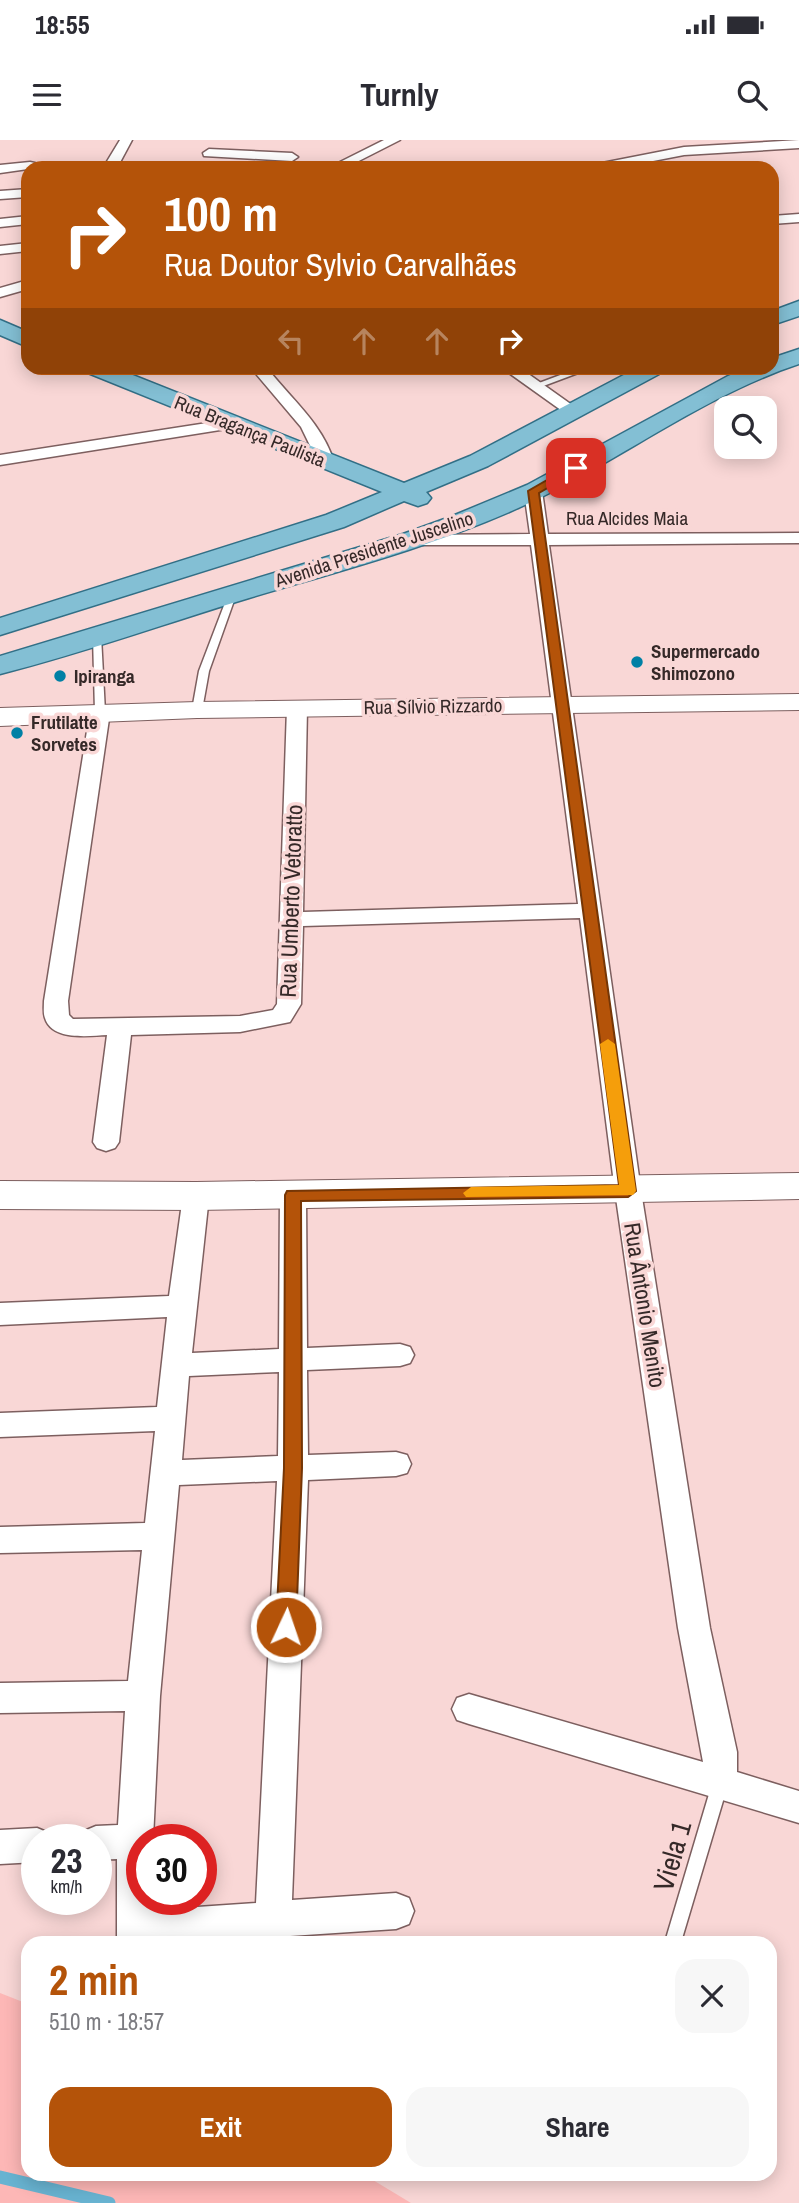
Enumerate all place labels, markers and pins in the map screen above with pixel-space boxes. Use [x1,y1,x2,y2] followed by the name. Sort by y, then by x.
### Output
[546,438,606,498] pin
[651,638,760,686] place label: Supermercado Shimozono
[629,654,645,670] marker: Supermercado Shimozono
[74,663,135,689] place label: Ipiranga
[52,668,68,684] marker: Ipiranga
[31,709,98,757] place label: Frutilatte Sorvetes
[9,725,25,741] marker: Frutilatte Sorvetes

